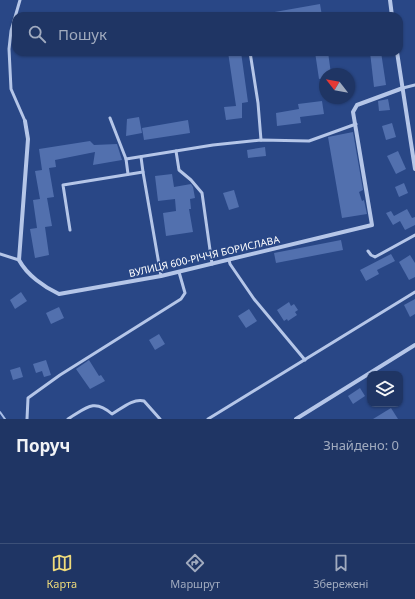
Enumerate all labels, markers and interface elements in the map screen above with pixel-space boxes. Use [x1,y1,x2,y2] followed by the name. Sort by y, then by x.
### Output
[12,12,403,56] search box
[26,23,48,45] icon: search
[58,24,107,44] text: Пошук
[319,68,355,104] north arrow
[127,232,281,280] street label: ВУЛИЦЯ 600-РІЧЧЯ БОРИСЛАВА
[367,371,403,407] map controls
[367,371,403,407] button: layers
[16,434,70,457] text: Поруч
[323,436,399,454] text: Знайдено: 0
[47,552,77,591] tab: Карта
[170,552,220,591] tab: Маршрут
[313,552,368,591] tab: Збережені

